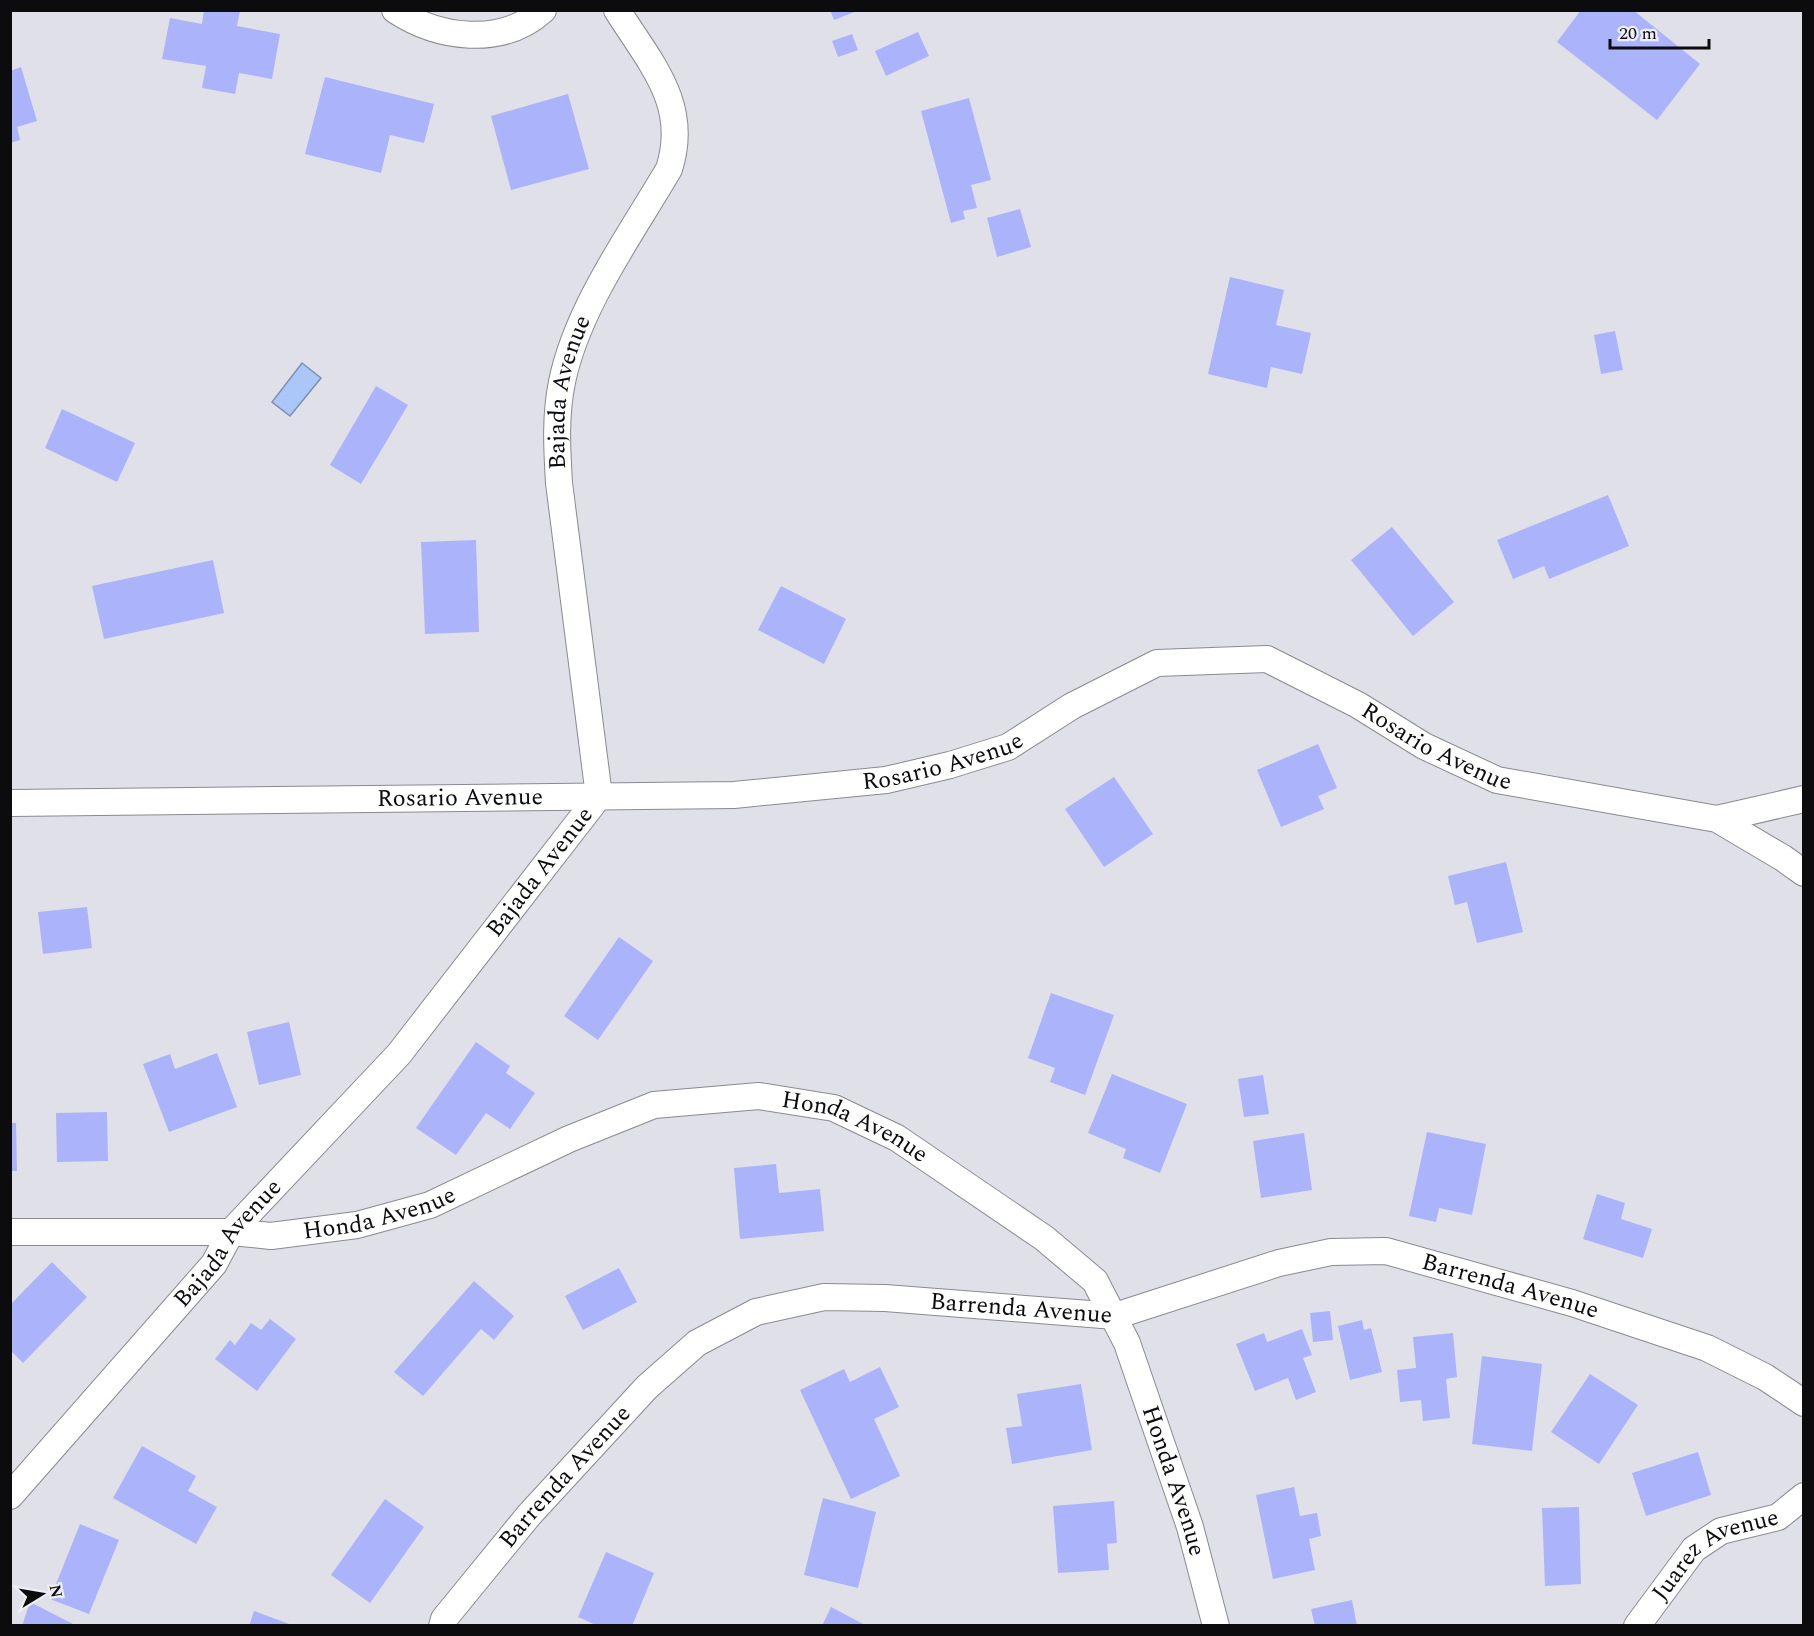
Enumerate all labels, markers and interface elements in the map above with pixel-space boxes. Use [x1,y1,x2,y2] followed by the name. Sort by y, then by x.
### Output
[1610,12,1709,50] scale bar
[1619,20,1657,47] text: 20 m
[539,309,601,470] street label: Bajada Avenue
[1354,693,1514,800] street label: Rosario Avenue
[860,723,1031,800] street label: Rosario Avenue
[377,779,543,817] street label: Rosario Avenue
[478,799,602,945] street label: Bajada Avenue
[779,1082,935,1172] street label: Honda Avenue
[165,1171,290,1316] street label: Bajada Avenue
[301,1177,462,1250] street label: Honda Avenue
[1418,1244,1604,1329] street label: Barrenda Avenue
[929,1284,1113,1334] street label: Barrenda Avenue
[490,1397,640,1557] street label: Barrenda Avenue
[1132,1401,1215,1560] street label: Honda Avenue
[1643,1499,1783,1609] street label: Juarez Avenue
[12,1564,72,1624] north arrow
[43,1583,69,1600] text: N

